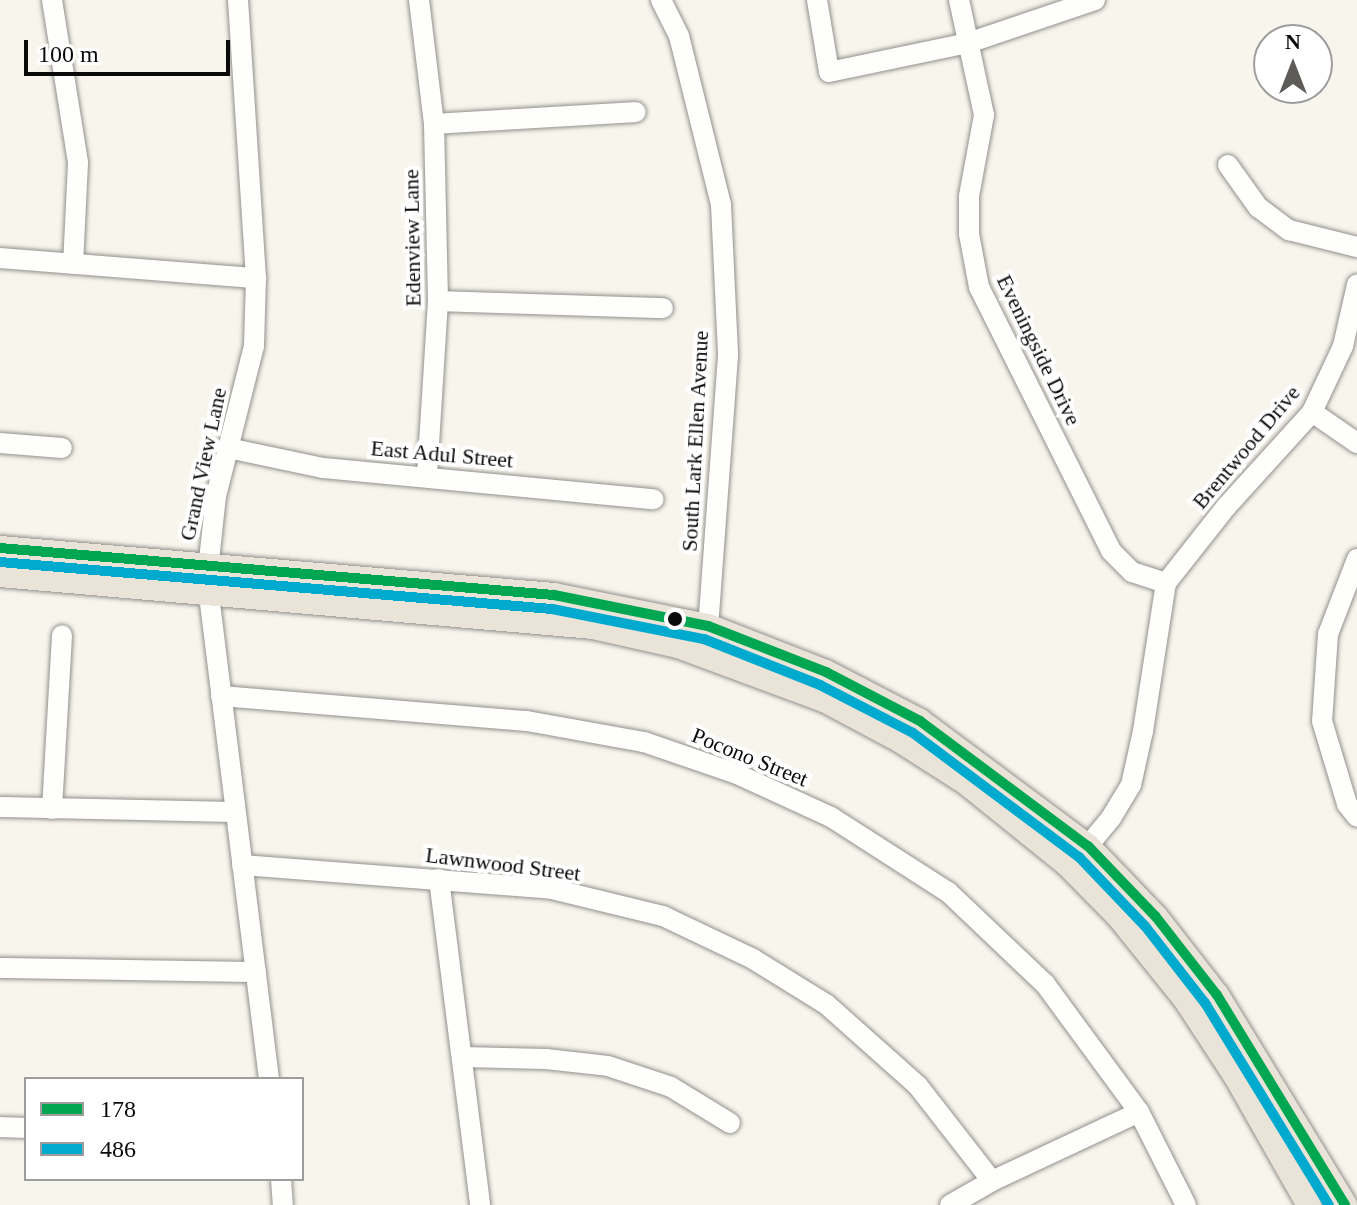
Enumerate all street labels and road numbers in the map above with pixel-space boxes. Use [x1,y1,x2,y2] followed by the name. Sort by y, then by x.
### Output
[398,169,426,307] street label: Edenview Lane
[991,270,1087,430] street label: Eveningside Drive
[676,329,714,553] street label: South Lark Ellen Avenue
[1187,380,1305,514] street label: Brentwood Drive
[174,385,232,543] street label: Grand View Lane
[369,435,515,473] street label: East Adul Street
[688,722,812,792] street label: Pocono Street
[424,841,582,887] street label: Lawnwood Street

